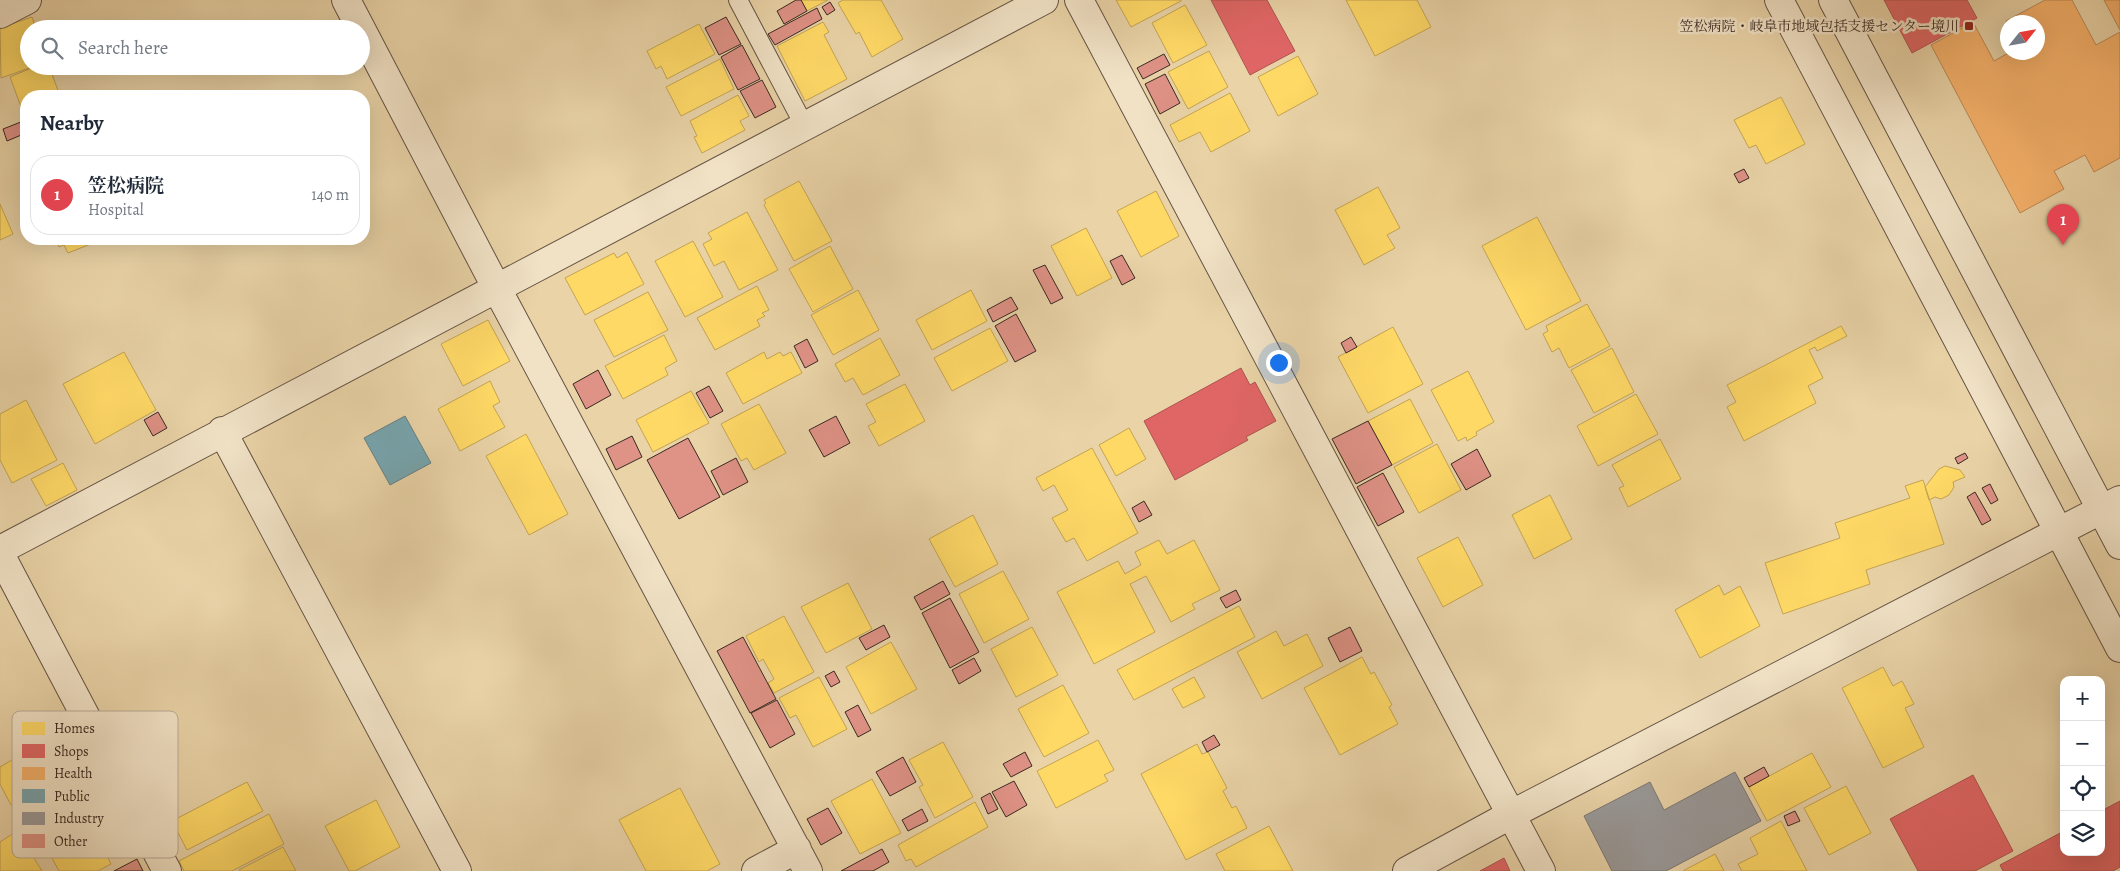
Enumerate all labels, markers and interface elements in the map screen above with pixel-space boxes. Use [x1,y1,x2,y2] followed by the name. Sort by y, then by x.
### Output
[2000,15,2045,60] north arrow
[1680,17,1959,36] place label: 笠松病院・岐阜市地域包括支援センター境川
[20,20,370,75] search box
[1963,20,1975,32] marker: 笠松病院・岐阜市地域包括支援センター境川
[38,34,66,62] icon: search
[78,35,168,61] text: Search here
[40,109,103,137] text: Nearby
[88,173,164,199] text: 笠松病院
[54,184,60,206] text: 1
[311,184,349,206] text: 140 m
[88,199,144,221] text: Hospital
[2047,204,2079,245] pin: 1
[1266,350,1292,376] your location
[2060,676,2105,856] map controls
[2060,676,2105,721] button: +
[12,711,178,858] legend
[54,719,95,738] text: Homes
[2060,721,2105,766] button: −
[54,742,89,761] text: Shops
[54,764,93,783] text: Health
[2060,766,2105,811] button: locate
[54,787,90,806] text: Public
[54,809,104,828] text: Industry
[2060,811,2105,856] button: layers
[54,832,88,851] text: Other

